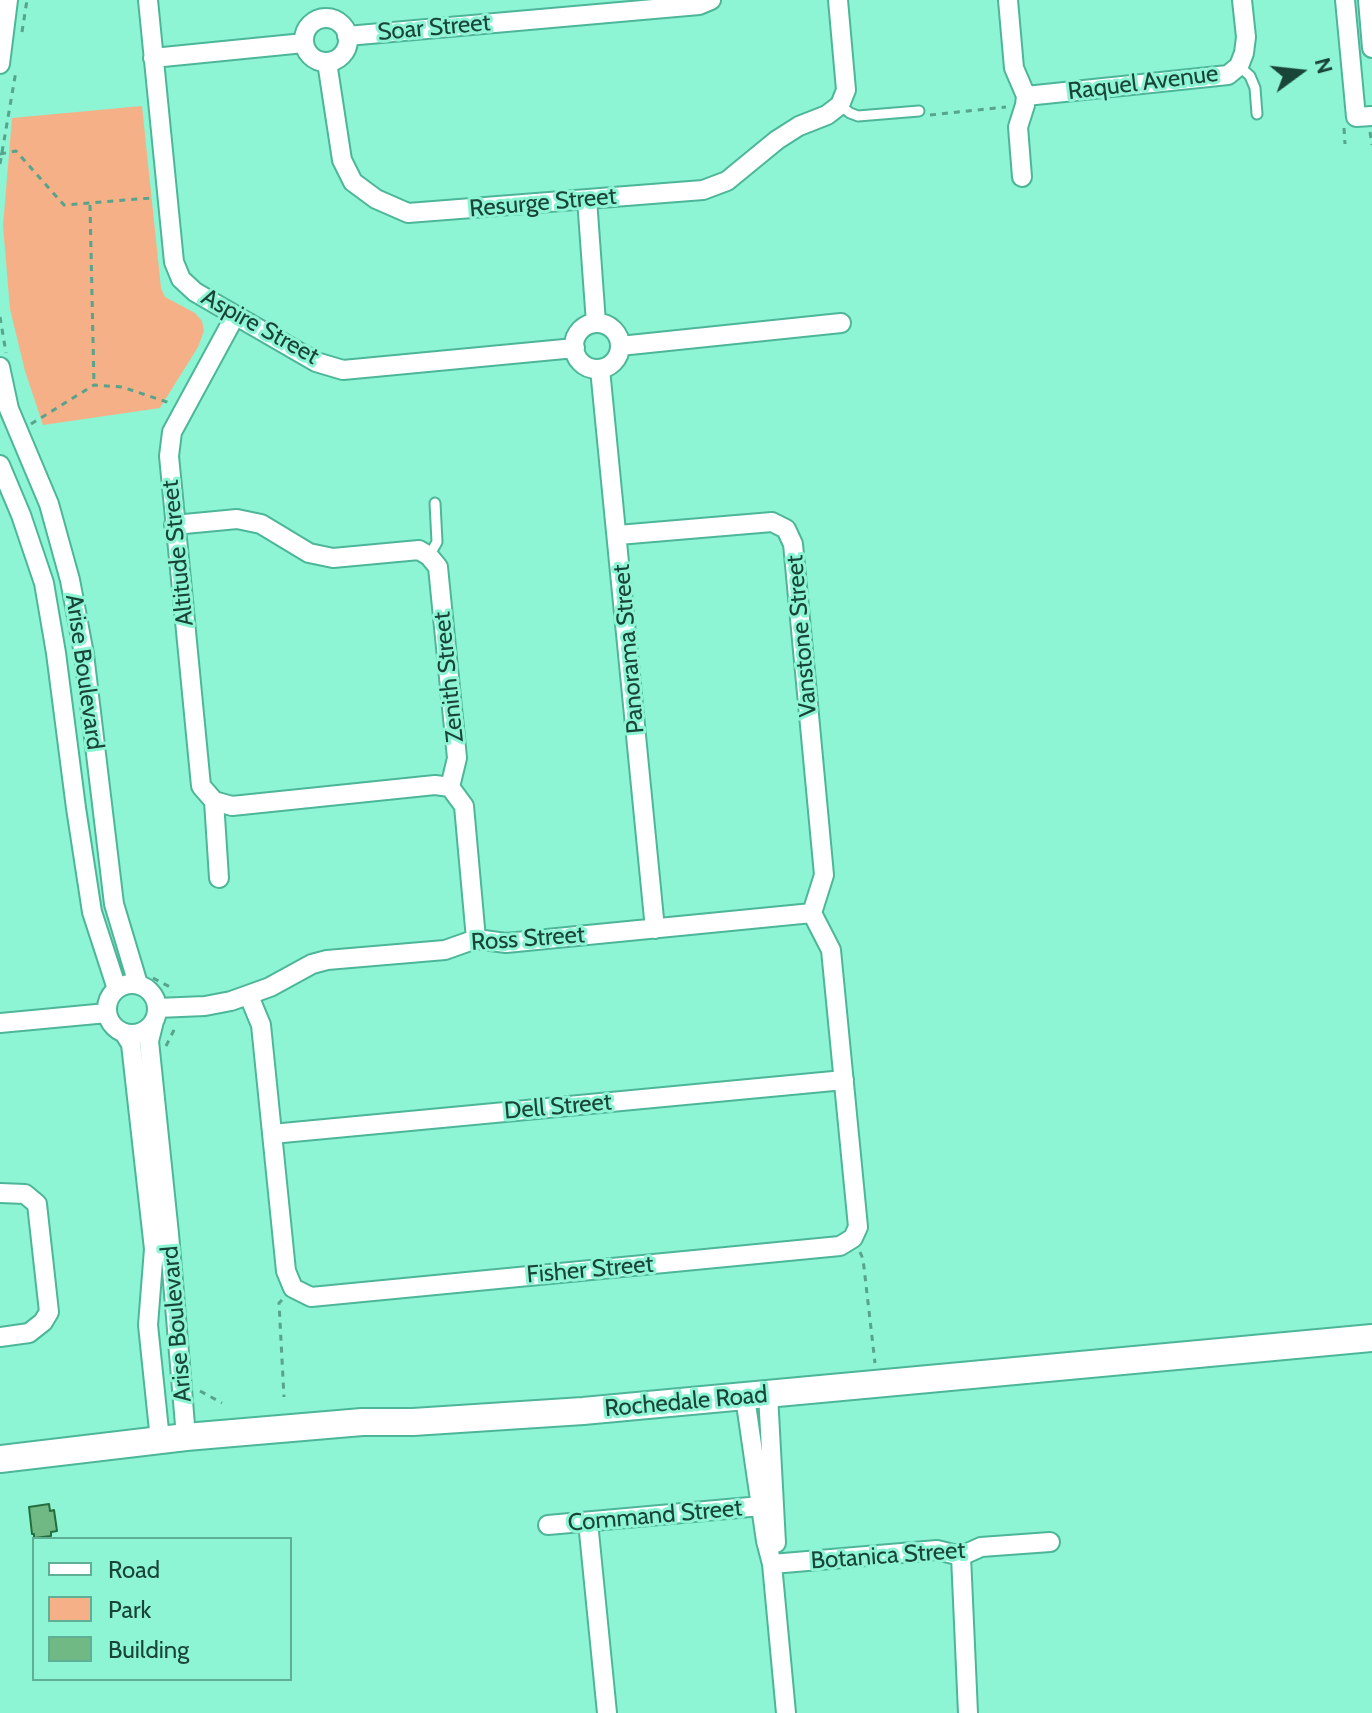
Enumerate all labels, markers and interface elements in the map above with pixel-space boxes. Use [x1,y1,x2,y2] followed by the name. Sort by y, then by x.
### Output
[376,9,492,47] street label: Soar Street
[1260,32,1340,112] north arrow
[1309,55,1339,77] text: N
[1066,59,1220,107] street label: Raquel Avenue
[468,182,618,224] street label: Resurge Street
[196,283,324,371] street label: Aspire Street
[156,479,200,627] street label: Altitude Street
[781,554,823,718] street label: Vanstone Street
[607,563,651,735] street label: Panorama Street
[59,592,109,752] street label: Arise Boulevard
[428,610,470,744] street label: Zenith Street
[470,921,586,957] street label: Ross Street
[503,1088,613,1126] street label: Dell Street
[156,1245,198,1403] street label: Arise Boulevard
[525,1250,655,1290] street label: Fisher Street
[603,1381,769,1423] street label: Rochedale Road
[567,1494,743,1538] street label: Command Street
[810,1536,966,1576] street label: Botanica Street
[32,1537,292,1681] legend
[108,1555,160,1584] text: Road
[108,1595,151,1624] text: Park
[108,1635,189,1664] text: Building

